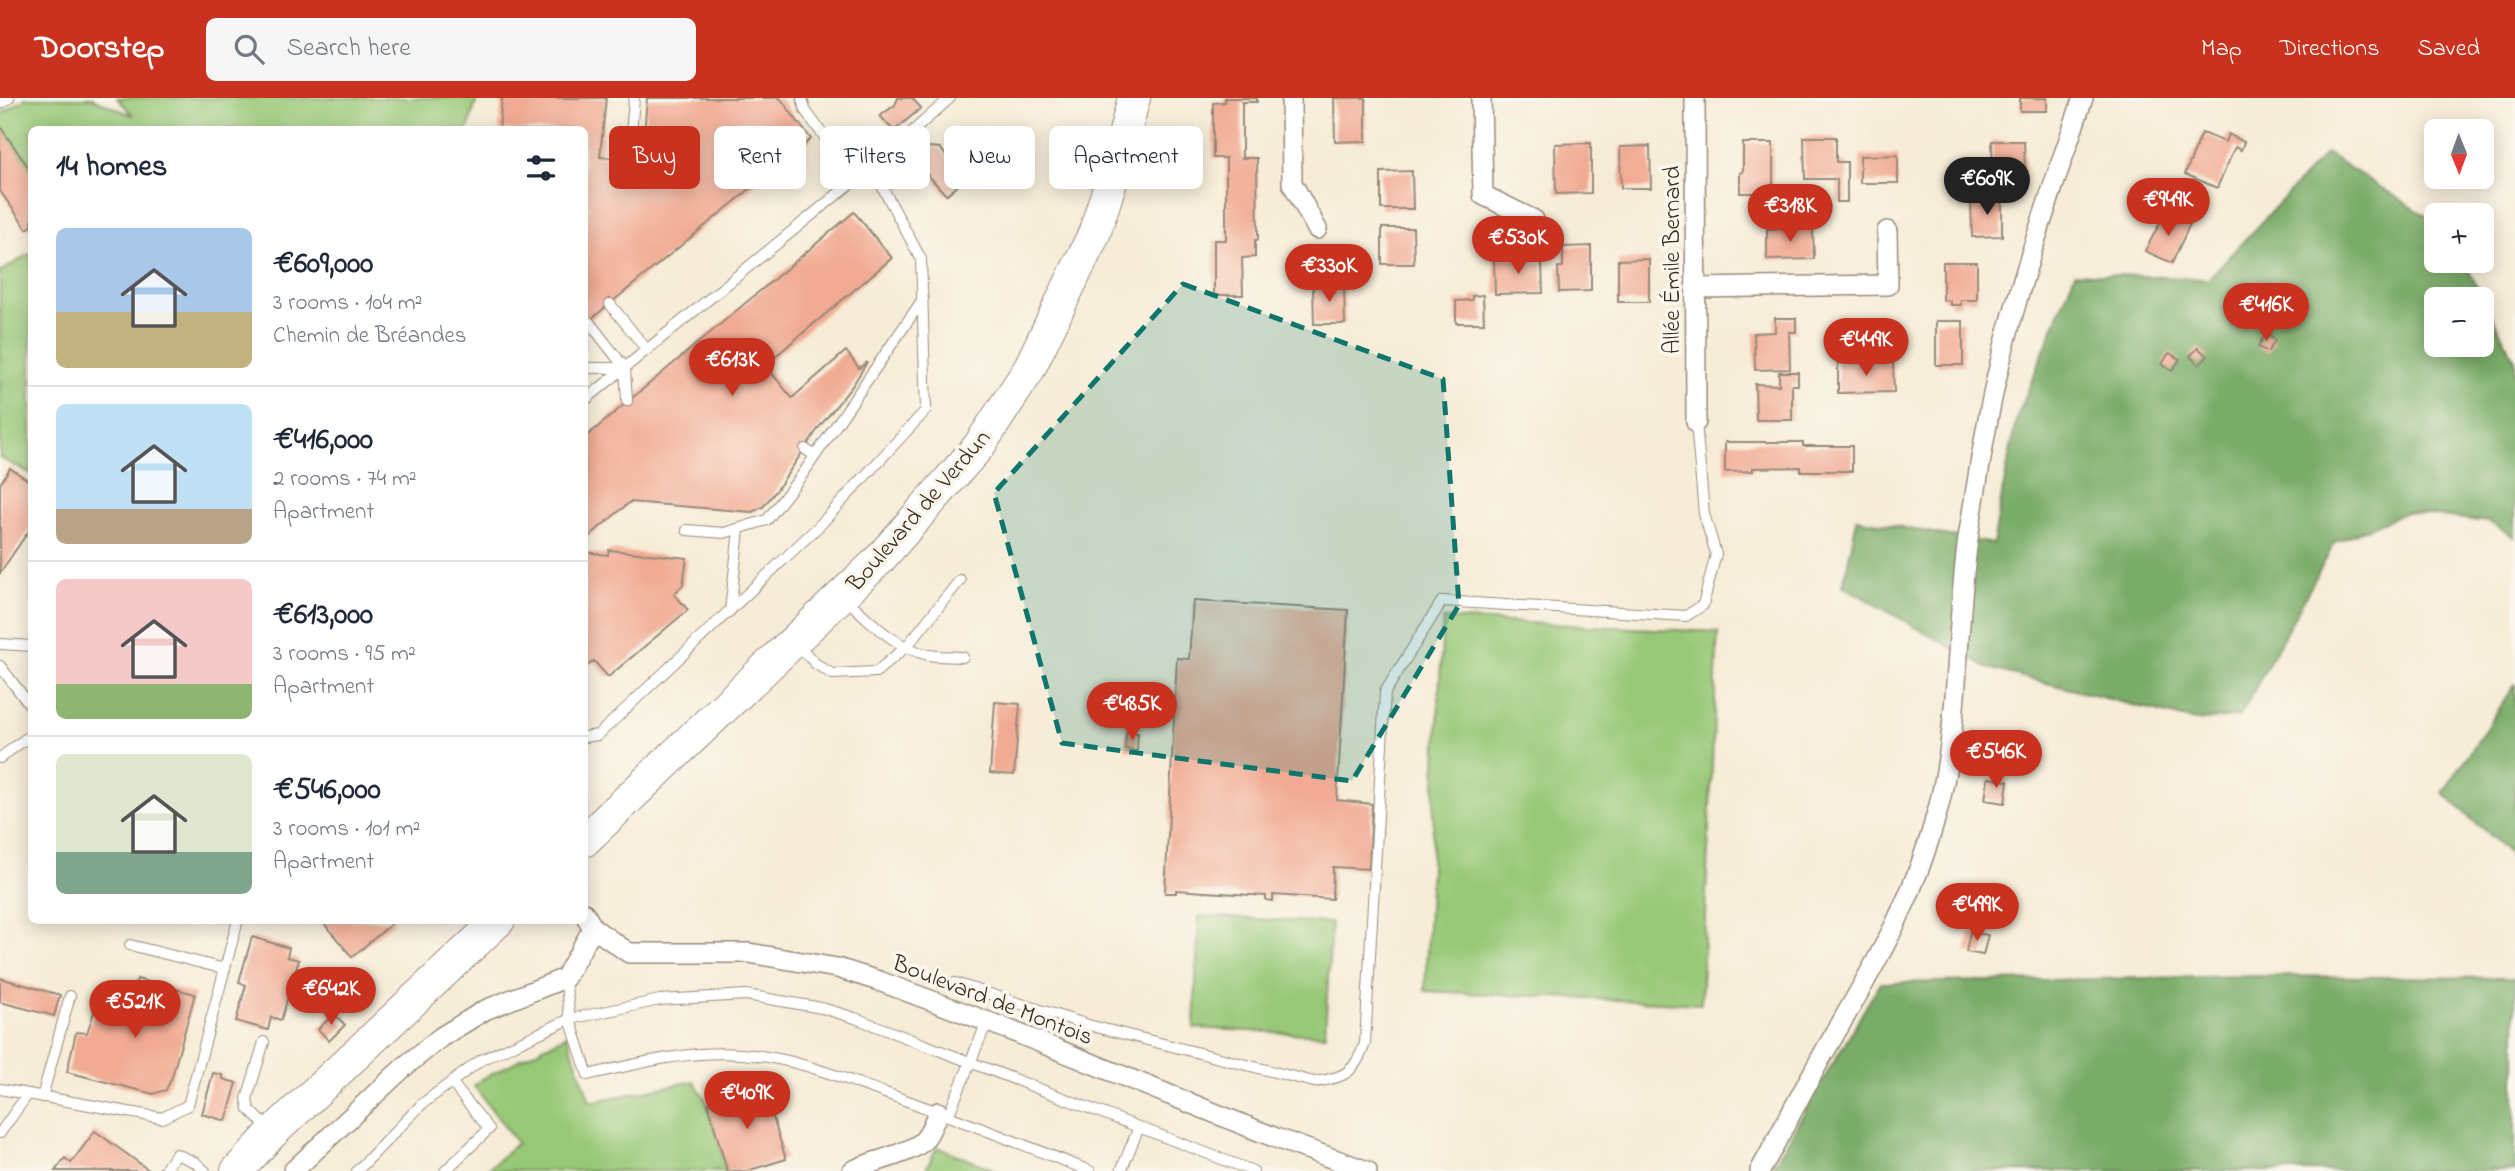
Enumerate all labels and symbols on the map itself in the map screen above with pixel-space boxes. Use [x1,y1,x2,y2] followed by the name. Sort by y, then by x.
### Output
[2424,119,2494,189] north arrow
[1938,158,2036,217] pin: €609K
[1656,165,1691,354] street label: Allée Émile Bernard
[2119,178,2217,238] pin: €949K
[1741,184,1839,244] pin: €318K
[1469,216,1567,276] pin: €530K
[1280,244,1378,304] pin: €330K
[2217,284,2315,343] pin: €416K
[1817,318,1915,378] pin: €449K
[683,338,781,398] pin: €613K
[839,423,1000,601] street label: Boulevard de Verdun
[1083,682,1181,742] pin: €485K
[1947,730,2045,790] pin: €546K
[1928,884,2026,943] pin: €499K
[886,947,1098,1056] street label: Boulevard de Montois
[282,968,380,1027] pin: €642K
[86,981,184,1040] pin: €521K
[698,1072,796,1131] pin: €409K

